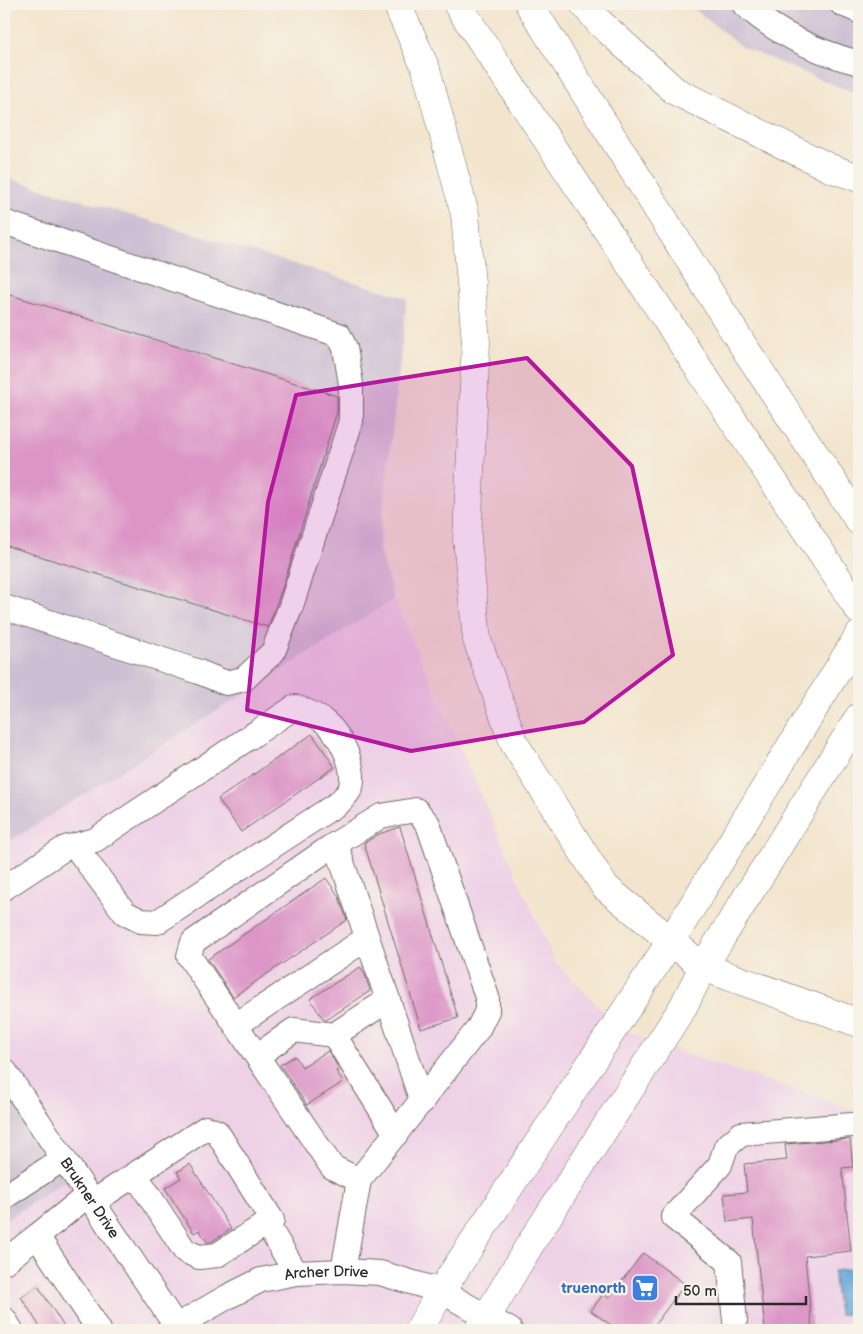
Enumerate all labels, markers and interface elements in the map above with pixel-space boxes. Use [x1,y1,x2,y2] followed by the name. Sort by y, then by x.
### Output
[56,1154,124,1242] street label: Brukner Drive
[283,1261,369,1285] street label: Archer Drive
[630,1273,660,1303] supermarket icon: truenorth
[676,1274,806,1306] scale bar
[561,1279,626,1298] place label: truenorth
[683,1282,717,1301] text: 50 m

